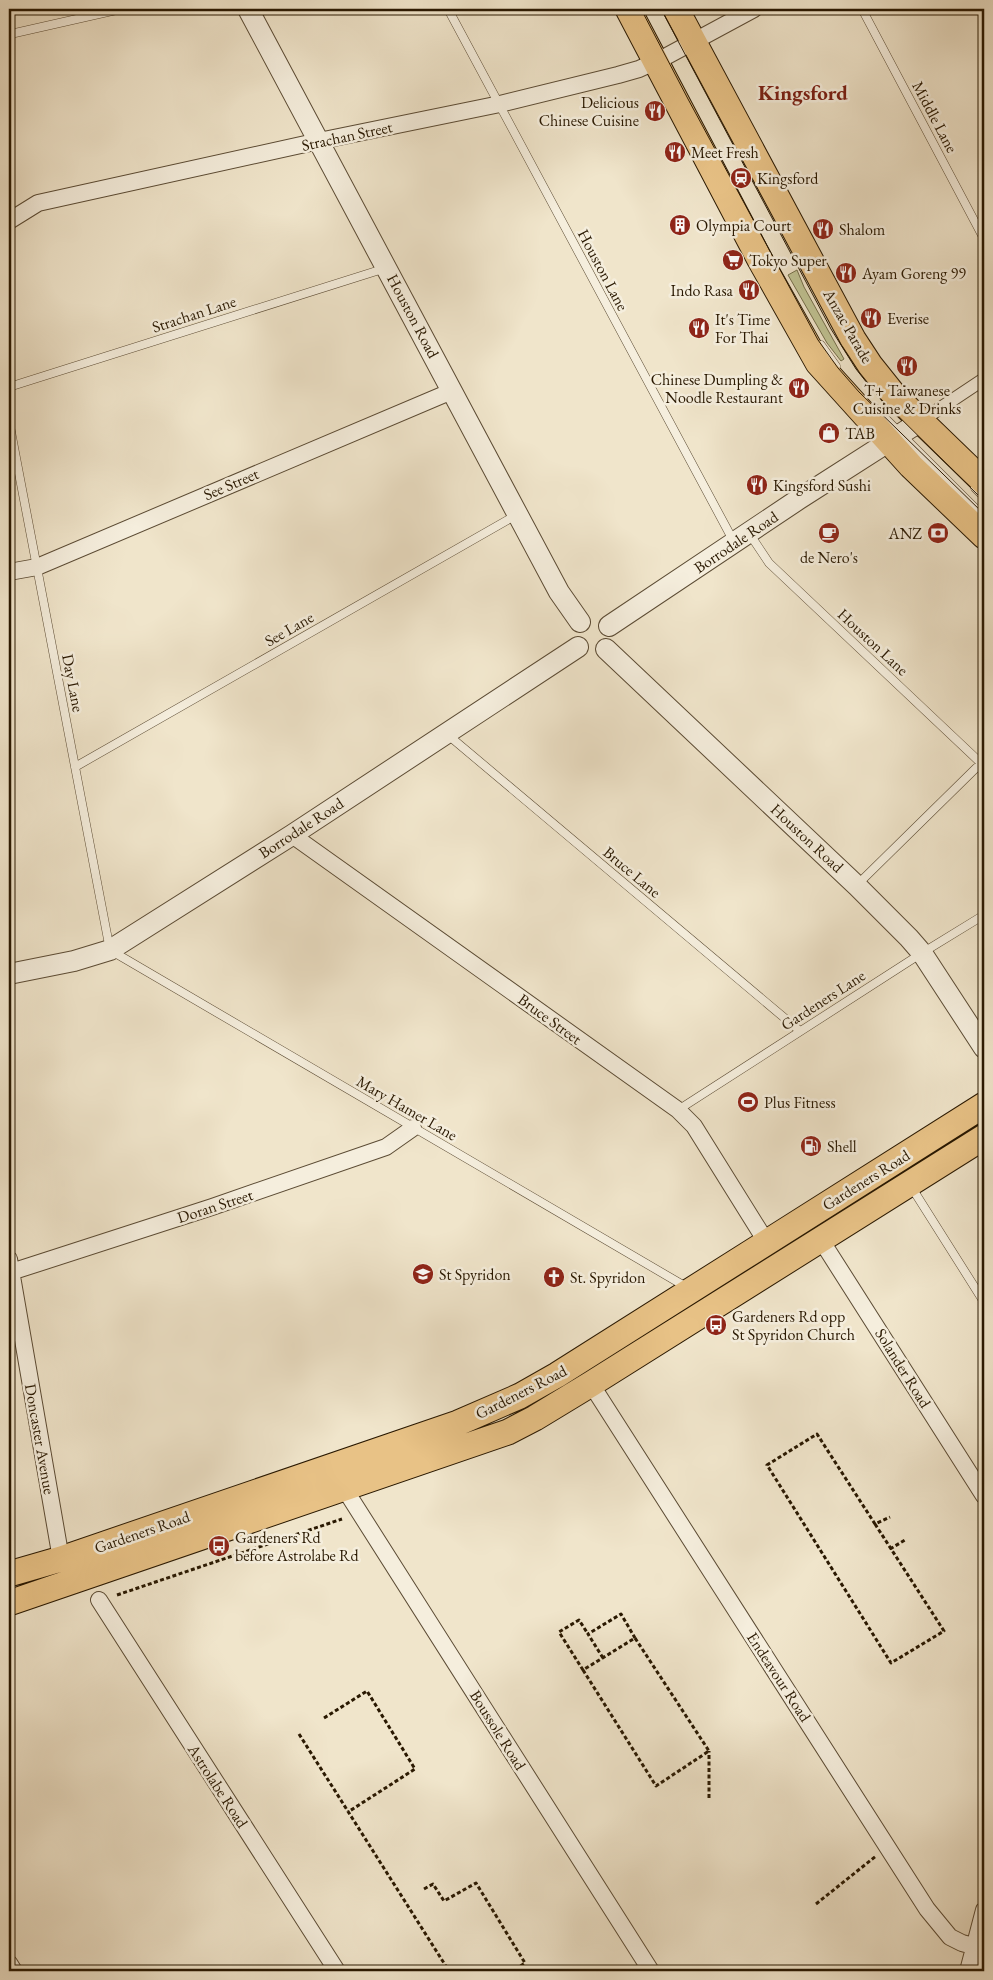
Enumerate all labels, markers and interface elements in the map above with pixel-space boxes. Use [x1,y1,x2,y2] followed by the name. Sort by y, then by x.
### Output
[907,78,963,156] street label: Middle Lane
[758,79,848,106] district label: Kingsford
[539,92,639,131] place label: Delicious Chinese Cuisine
[643,99,667,123] restaurant icon: Delicious Chinese Cuisine
[300,116,394,156] street label: Strachan Street
[663,140,687,164] restaurant icon: Meet Fresh
[691,142,759,163] place label: Meet Fresh
[729,166,753,190] station icon: Kingsford
[757,168,819,189] place label: Kingsford
[668,213,692,237] building icon: Olympia Court
[696,215,791,236] place label: Olympia Court
[811,217,835,241] restaurant icon: Shalom
[839,219,886,240] place label: Shalom
[573,226,633,314] street label: Houston Lane
[721,248,745,272] supermarket icon: Tokyo Super
[749,250,827,271] place label: Tokyo Super
[834,261,858,285] restaurant icon: Ayam Goreng 99
[861,263,966,284] place label: Ayam Goreng 99
[382,270,444,363] street label: Houston Road
[737,278,761,302] restaurant icon: Indo Rasa
[671,280,734,301] place label: Indo Rasa
[818,284,878,367] street label: Anzac Parade
[149,291,239,337] street label: Strachan Lane
[859,306,883,330] restaurant icon: Everise
[887,308,929,329] place label: Everise
[715,309,770,348] place label: It's Time For Thai
[687,316,711,340] restaurant icon: It's Time For Thai
[895,354,919,378] restaurant icon: T+ Taiwanese Cuisine & Drinks
[651,369,783,408] place label: Chinese Dumpling & Noodle Restaurant
[787,376,811,400] restaurant icon: Chinese Dumpling & Noodle Restaurant
[853,380,961,419] place label: T+ Taiwanese Cuisine & Drinks
[817,421,841,445] shop icon: TAB
[845,423,875,444] place label: TAB
[200,463,262,505] street label: See Street
[745,473,769,497] restaurant icon: Kingsford Sushi
[773,475,871,496] place label: Kingsford Sushi
[690,506,783,578] street label: Borrodale Road
[817,521,841,545] cafe icon: de Nero's
[926,521,950,545] bank icon: ANZ
[888,523,922,544] place label: ANZ
[800,547,858,568] place label: de Nero's
[833,604,913,680] street label: Houston Lane
[261,607,317,651] street label: See Lane
[57,652,89,714] street label: Day Lane
[255,792,348,863] street label: Borrodale Road
[766,799,849,878] street label: Houston Road
[599,842,665,902] street label: Bruce Lane
[777,965,869,1035] street label: Gardeners Lane
[514,989,586,1049] street label: Bruce Street
[353,1071,461,1145] street label: Mary Hamer Lane
[736,1090,760,1114] sports icon: Plus Fitness
[764,1092,836,1113] place label: Plus Fitness
[799,1134,823,1158] fuel station icon: Shell
[827,1136,857,1157] place label: Shell
[818,1144,915,1215] street label: Gardeners Road
[174,1184,256,1228] street label: Doran Street
[411,1262,435,1286] school or university icon: St Spyridon
[439,1264,511,1285] place label: St Spyridon
[542,1265,566,1289] church icon: St. Spyridon
[570,1267,646,1288] place label: St. Spyridon
[732,1306,855,1345] place label: Gardeners Rd opp St Spyridon Church
[704,1313,728,1337] bus stop icon: Gardeners Rd opp St Spyridon Church
[870,1324,936,1413] street label: Solander Road
[472,1360,571,1424] street label: Gardeners Road
[20,1382,60,1496] street label: Doncaster Avenue
[91,1506,193,1558] street label: Gardeners Road
[235,1527,359,1566] place label: Gardeners Rd before Astrolabe Rd
[207,1534,231,1558] bus stop icon: Gardeners Rd before Astrolabe Rd
[742,1628,816,1727] street label: Endeavour Road
[465,1686,531,1775] street label: Boussole Road
[183,1739,253,1833] street label: Astrolabe Road

